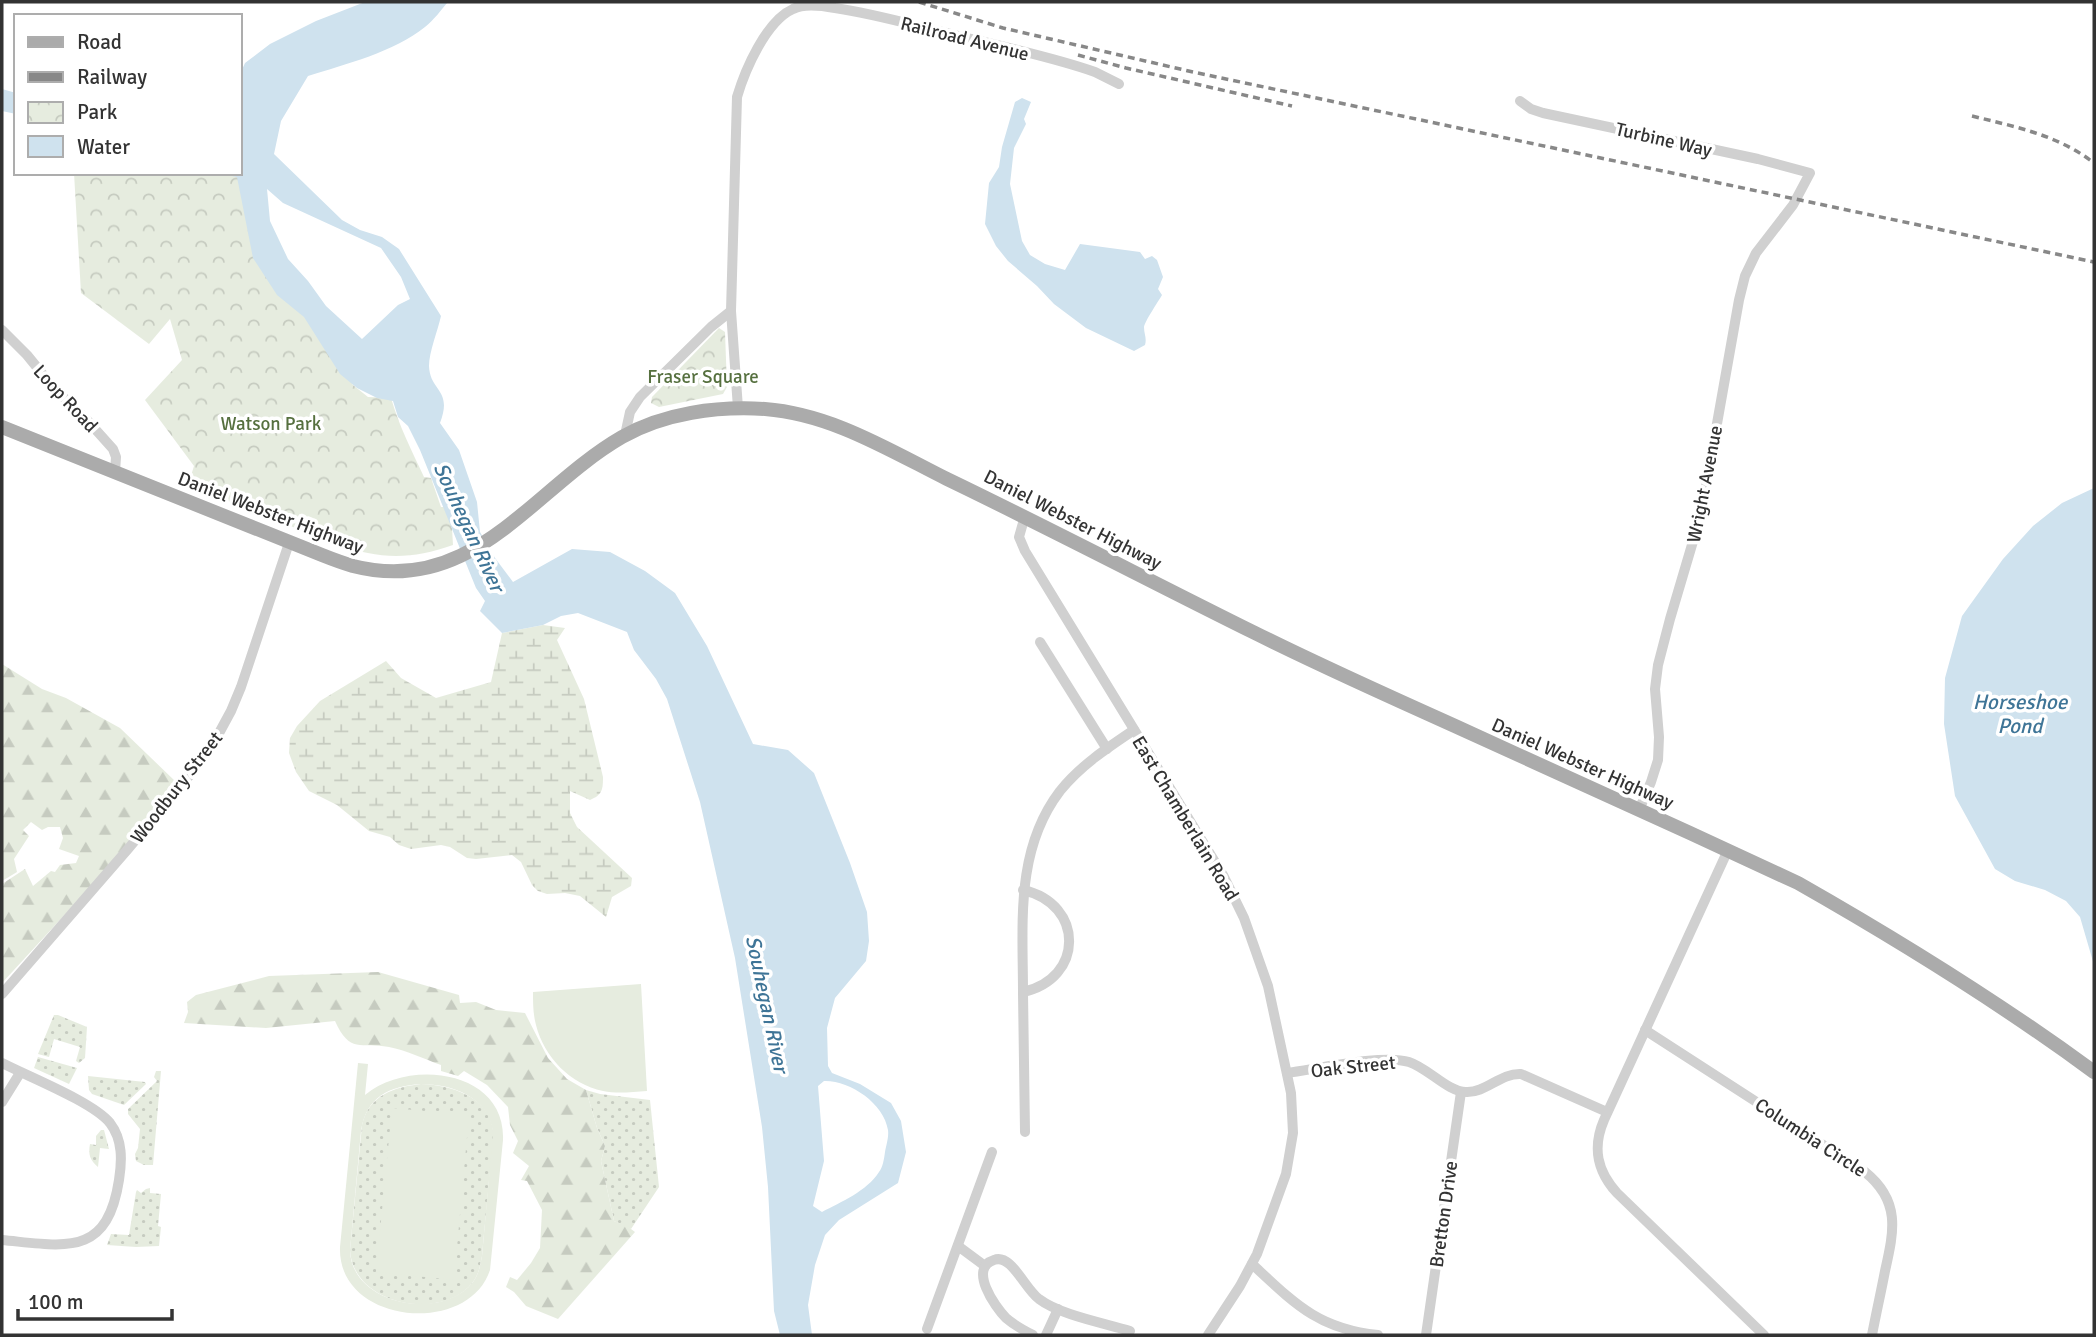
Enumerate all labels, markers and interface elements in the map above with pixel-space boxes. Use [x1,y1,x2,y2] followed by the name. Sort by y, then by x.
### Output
[898,11,1031,67] street label: Railroad Avenue
[14,14,242,175] legend
[77,29,122,55] text: Road
[77,64,147,90] text: Railway
[77,99,118,125] text: Park
[1613,117,1714,163] street label: Turbine Way
[77,134,130,160] text: Water
[28,360,103,438] street label: Loop Road
[647,365,759,389] park label: Fraser Square
[221,412,322,436] park label: Watson Park
[1682,424,1728,545] street label: Wright Avenue
[428,458,512,599] water label: Souhegan River
[979,465,1166,575] street label: Daniel Webster Highway
[174,466,367,559] street label: Daniel Webster Highway
[1973,689,2069,739] water label: Horseshoe Pond
[1488,713,1677,815] street label: Daniel Webster Highway
[126,726,228,848] street label: Woodbury Street
[1126,732,1244,905] street label: East Chamberlain Road
[740,933,795,1078] water label: Souhegan River
[1310,1051,1397,1083] street label: Oak Street
[1750,1093,1871,1183] street label: Columbia Circle
[1425,1159,1463,1269] street label: Bretton Drive
[18,1278,172,1322] scale bar
[28,1289,83,1315] text: 100 m

